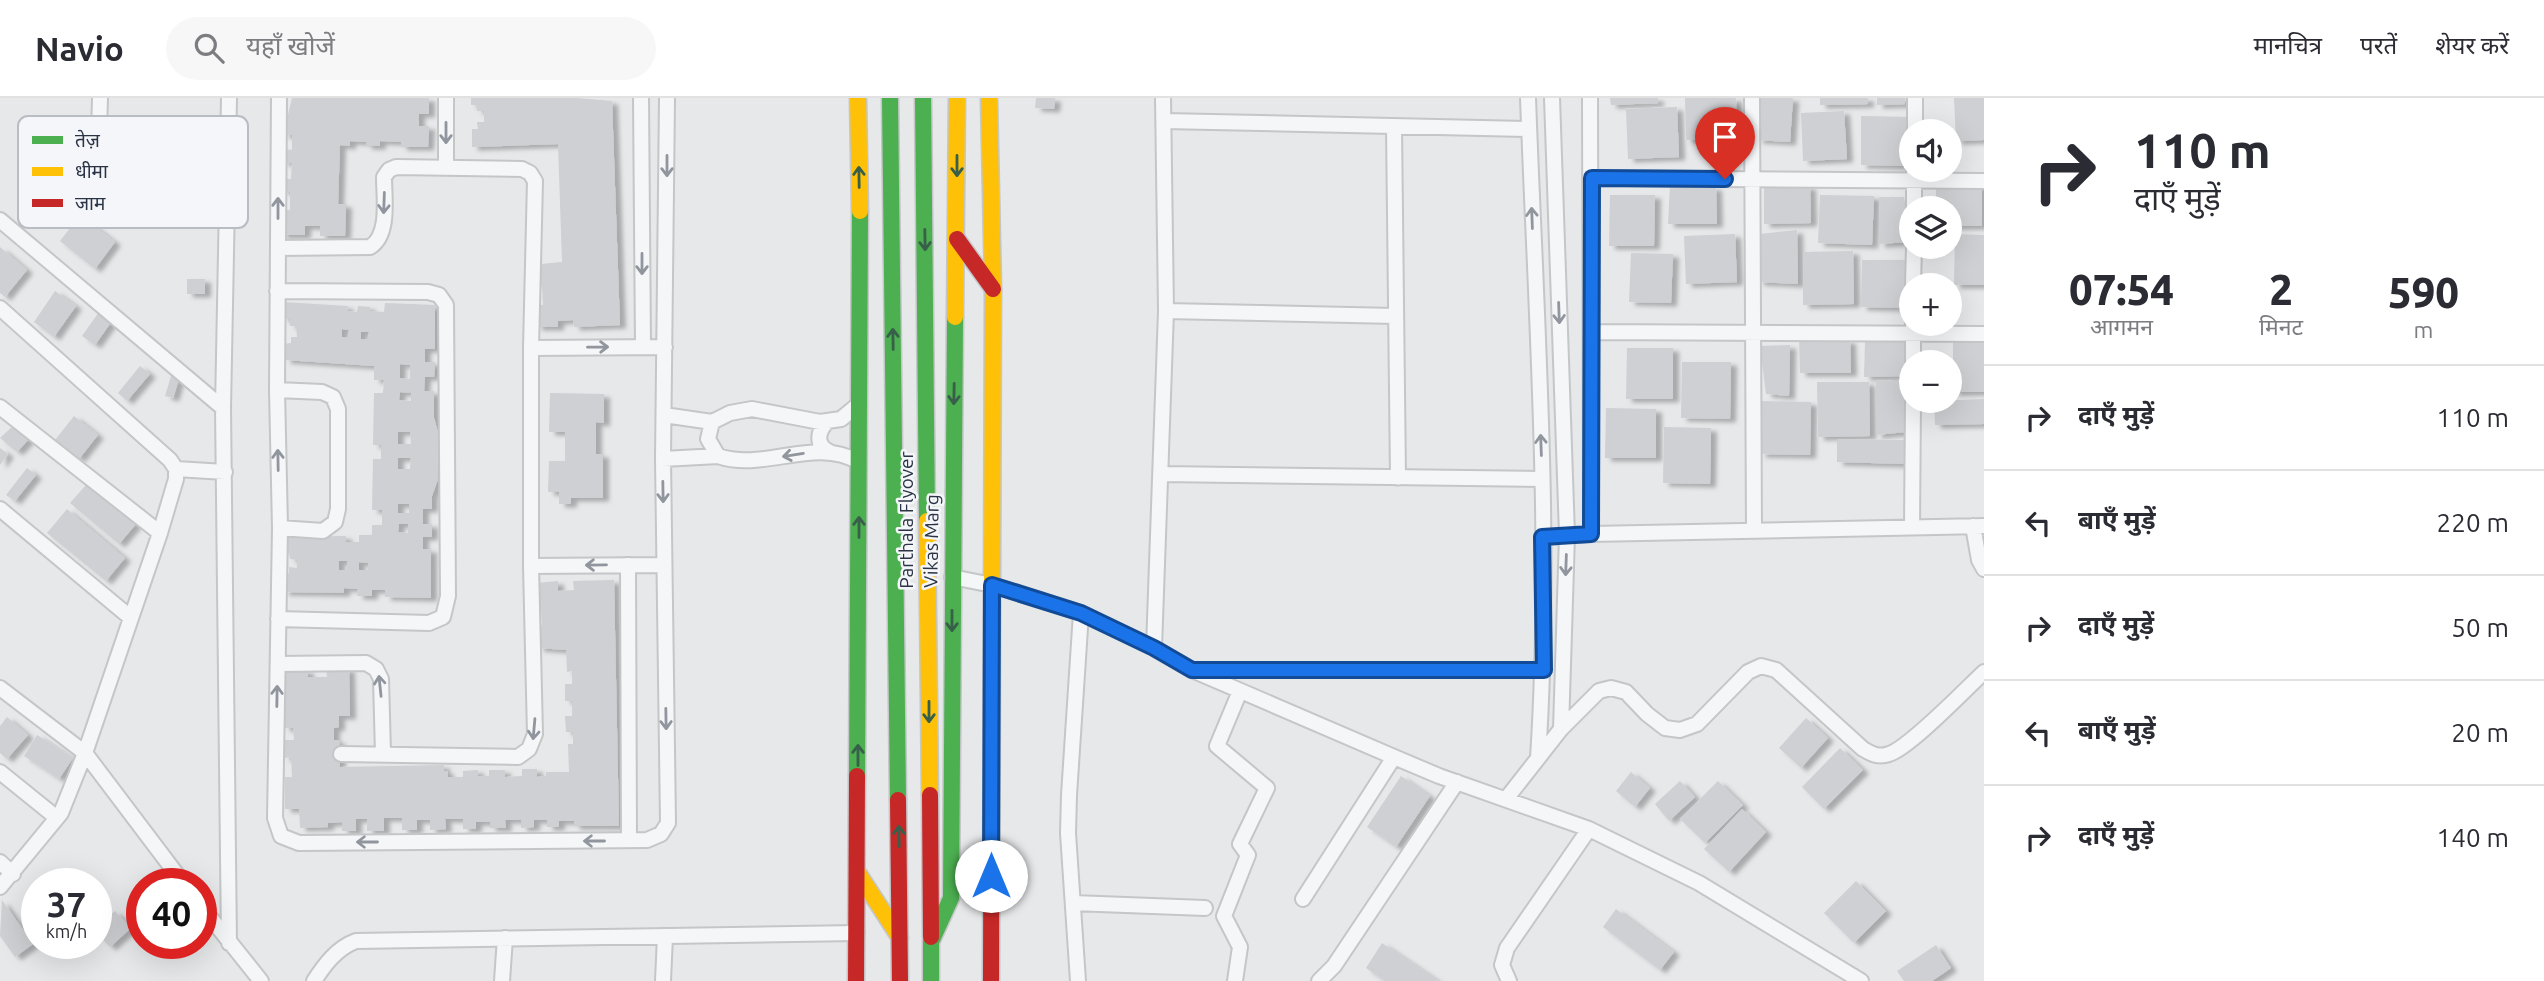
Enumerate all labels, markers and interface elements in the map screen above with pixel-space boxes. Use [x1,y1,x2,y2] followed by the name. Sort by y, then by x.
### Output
[166,17,656,80] search box
[190,29,228,67] icon: search
[35,30,124,67] text: Navio
[246,31,335,60] text: यहाँ खोजें
[2253,32,2322,59] text: मानचित्र
[2360,32,2397,59] text: परतें
[2435,32,2509,59] text: शेयर करें
[1695,107,1755,179] pin
[18,116,248,228] legend
[1706,118,1744,156] icon: arrive
[1899,119,1962,413] map controls
[1899,119,1962,182] button: sound
[439,121,453,144] one-way arrow
[2134,122,2271,177] text: 110 m
[2019,126,2110,217] icon: right
[75,129,101,151] text: तेज़
[660,154,674,177] one-way arrow
[950,154,964,177] one-way arrow
[75,160,109,182] text: धीमा
[852,166,866,189] one-way arrow
[2134,180,2221,216] text: दाएँ मुड़ें
[377,191,390,214] one-way arrow
[75,192,106,214] text: जाम
[271,196,285,219] one-way arrow
[1899,196,1962,259] button: layers
[1526,206,1539,229] one-way arrow
[918,228,932,251] one-way arrow
[635,252,649,275] one-way arrow
[2069,266,2174,313] text: 07:54
[2269,266,2293,313] text: 2
[2388,269,2459,316] text: 590
[1899,273,1962,336] button: +
[1553,301,1566,324] one-way arrow
[2090,314,2153,339] text: आगमन
[2259,314,2303,339] text: मिनट
[2414,317,2433,342] text: m
[886,328,900,351] one-way arrow
[586,340,609,354] one-way arrow
[1899,350,1962,413] button: −
[947,382,961,405] one-way arrow
[2019,399,2057,437] icon: right
[2078,400,2154,429] text: दाएँ मुड़ें
[2437,403,2509,432] text: 110 m
[1534,434,1547,457] one-way arrow
[272,448,285,471] one-way arrow
[782,449,805,462] one-way arrow
[895,451,917,589] street label: Parthala Flyover
[656,480,670,503] one-way arrow
[919,494,943,588] street label: Vikas Marg
[2019,504,2057,542] icon: left
[2078,505,2155,534] text: बाएँ मुड़ें
[2437,508,2509,537] text: 220 m
[852,516,866,539] one-way arrow
[1559,553,1573,576] one-way arrow
[585,559,608,572] one-way arrow
[945,609,959,632] one-way arrow
[2019,609,2057,647] icon: right
[2078,610,2154,639] text: दाएँ मुड़ें
[2451,613,2509,642] text: 50 m
[373,675,386,698] one-way arrow
[270,685,284,708] one-way arrow
[922,700,936,723] one-way arrow
[660,707,673,730] one-way arrow
[2019,714,2057,752] icon: left
[2078,715,2155,744] text: बाएँ मुड़ें
[527,717,540,740] one-way arrow
[2451,718,2509,747] text: 20 m
[851,744,865,767] one-way arrow
[2019,819,2057,857] icon: right
[2078,820,2154,849] text: दाएँ मुड़ें
[2437,823,2509,852] text: 140 m
[892,825,906,848] one-way arrow
[583,834,606,847] one-way arrow
[356,836,379,849] one-way arrow
[954,839,1028,913] position arrow
[126,868,217,959] speed limit sign: 40
[47,884,86,924] text: 37
[46,921,87,941] text: km/h

